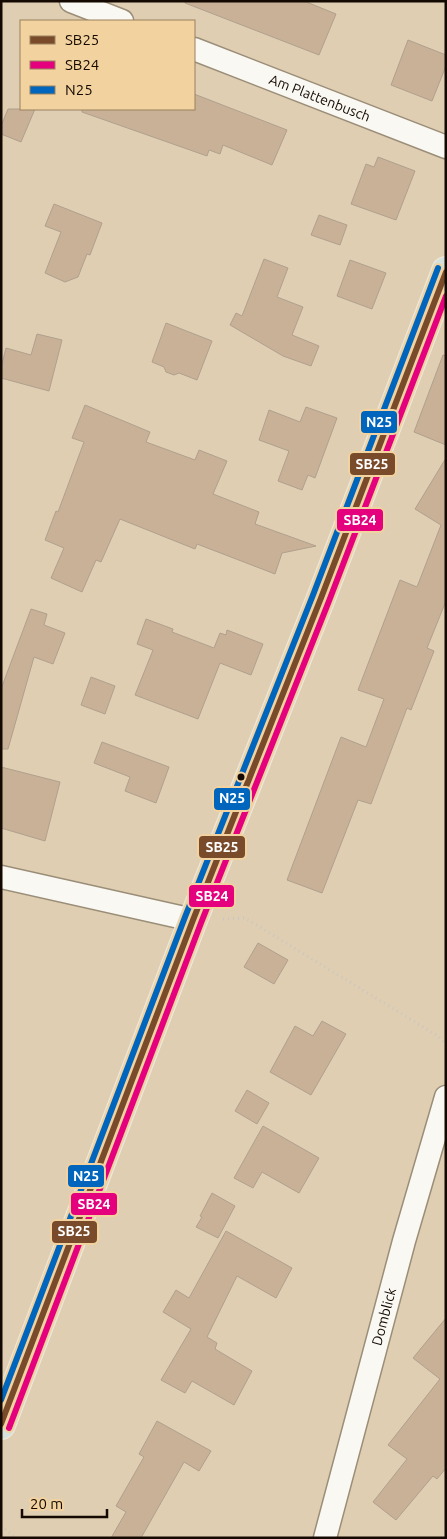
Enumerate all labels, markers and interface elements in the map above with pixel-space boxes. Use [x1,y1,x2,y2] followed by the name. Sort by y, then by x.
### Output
[20,20,195,110] legend
[65,31,99,48] text: SB25
[65,56,99,73] text: SB24
[267,71,373,125] street label: Am Plattenbusch
[65,81,93,98] text: N25
[360,410,398,434] line badge: N25
[366,414,392,430] text: N25
[349,452,396,476] line badge: SB25
[355,456,389,472] text: SB25
[336,508,384,532] line badge: SB24
[343,512,377,528] text: SB24
[236,772,246,782] unlabelled marker
[213,787,251,811] line badge: N25
[219,790,245,806] text: N25
[198,835,246,859] line badge: SB25
[205,839,239,855] text: SB25
[188,884,235,908] line badge: SB24
[195,888,229,904] text: SB24
[67,1164,105,1188] line badge: N25
[73,1168,99,1184] text: N25
[70,1192,118,1216] line badge: SB24
[77,1196,111,1212] text: SB24
[51,1220,98,1244] line badge: SB25
[57,1223,91,1239] text: SB25
[369,1286,399,1347] street label: Domblick
[22,1486,108,1518] scale bar
[30,1495,63,1512] text: 20 m

